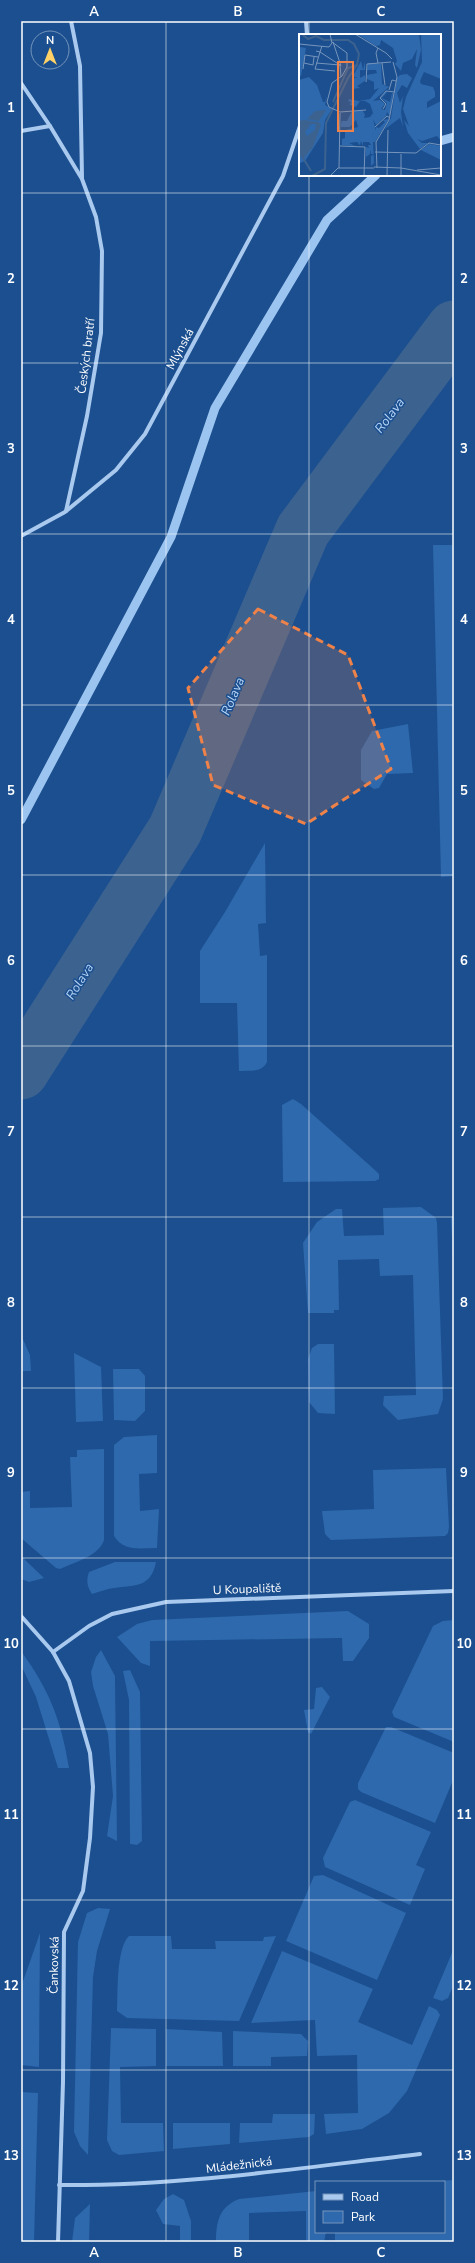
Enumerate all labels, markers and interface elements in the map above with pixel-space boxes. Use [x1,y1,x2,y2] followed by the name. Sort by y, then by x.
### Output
[89,3,99,21] text: A
[234,3,243,21] text: B
[377,3,386,21] text: C
[30,30,70,70] north arrow
[46,33,54,48] text: N
[299,34,441,176] inset map
[7,99,15,117] text: 1
[460,99,468,117] text: 1
[7,270,15,288] text: 2
[460,270,468,288] text: 2
[73,316,99,395] street label: Českých bratří
[162,325,198,373] street label: Mlýnská
[371,394,409,437] water label: Rolava
[7,440,15,458] text: 3
[460,440,468,458] text: 3
[7,611,15,629] text: 4
[460,611,468,629] text: 4
[217,674,249,718] water label: Rolava
[7,782,15,800] text: 5
[460,782,468,800] text: 5
[7,952,15,970] text: 6
[460,952,468,970] text: 6
[62,960,98,1003] water label: Rolava
[7,1123,15,1141] text: 7
[460,1123,468,1141] text: 7
[7,1294,15,1312] text: 8
[460,1294,468,1312] text: 8
[7,1464,15,1482] text: 9
[460,1464,468,1482] text: 9
[212,1580,282,1598] street label: U Koupaliště
[3,1635,19,1653] text: 10
[456,1635,472,1653] text: 10
[3,1806,19,1824] text: 11
[456,1806,472,1824] text: 11
[45,1936,63,1994] street label: Čankovská
[3,1977,19,1995] text: 12
[456,1977,472,1995] text: 12
[3,2147,19,2165] text: 13
[456,2147,472,2165] text: 13
[205,2153,273,2177] street label: Mládežnická
[315,2181,445,2233] legend
[351,2189,379,2205] text: Road
[351,2209,376,2225] text: Park
[89,2244,99,2262] text: A
[234,2244,243,2262] text: B
[377,2244,386,2262] text: C

